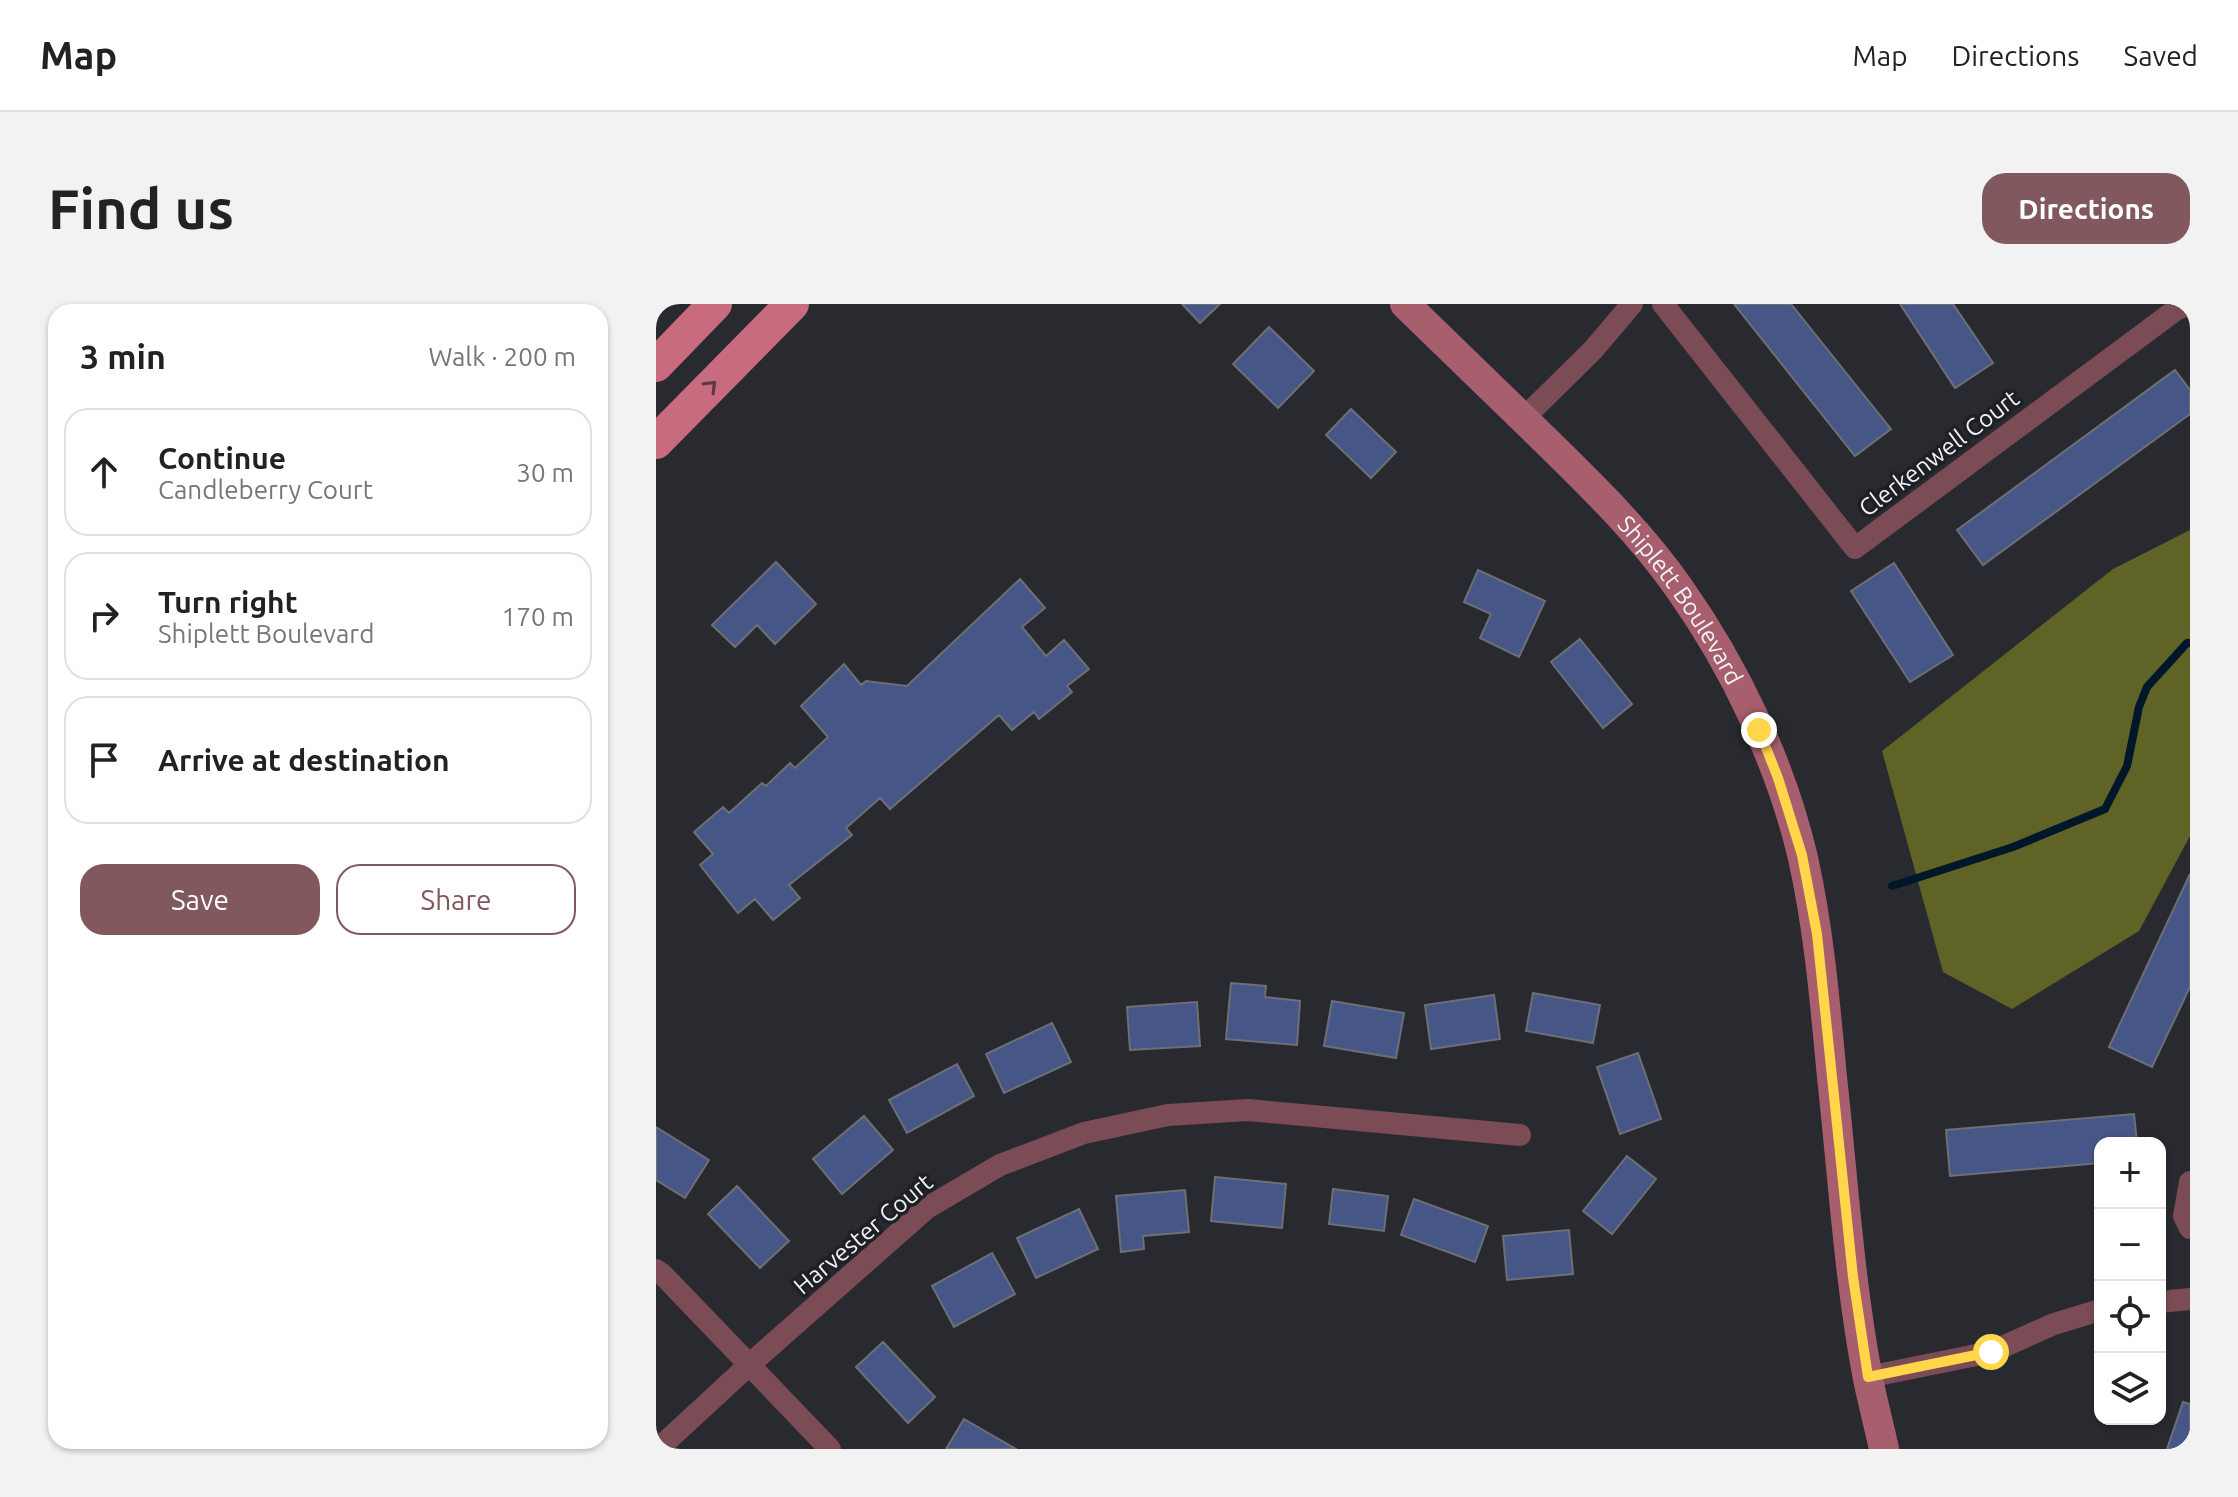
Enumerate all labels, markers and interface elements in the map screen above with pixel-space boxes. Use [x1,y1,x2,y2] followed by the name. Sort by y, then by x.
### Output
[40,34,117,76] text: Map
[1852,40,1908,71] text: Map
[1952,40,2079,71] text: Directions
[2123,40,2198,71] text: Saved
[1982,173,2190,244] button: Directions
[48,177,234,240] text: Find us
[80,337,166,375] text: 3 min
[428,342,576,371] text: Walk · 200 m
[702,381,716,395] one-way arrow
[1854,384,2025,522] street label: Clerkenwell Court
[158,441,286,475] text: Continue
[82,450,126,494] icon: ahead
[516,458,574,487] text: 30 m
[158,475,373,504] text: Candleberry Court
[1613,510,1749,689] street label: Shiplett Boulevard
[158,585,298,619] text: Turn right
[82,594,126,638] icon: right
[502,602,574,631] text: 170 m
[158,619,374,648] text: Shiplett Boulevard
[1741,712,1777,748] route end
[82,738,126,782] icon: arrive
[158,743,450,777] text: Arrive at destination
[80,864,320,935] button: Save
[336,864,576,935] button: Share
[2094,1137,2166,1425] map controls
[2094,1137,2166,1209] button: +
[788,1168,938,1300] street label: Harvester Court
[2094,1209,2166,1281] button: −
[2094,1281,2166,1353] button: locate
[1973,1334,2009,1370] route start
[2094,1353,2166,1425] button: layers

